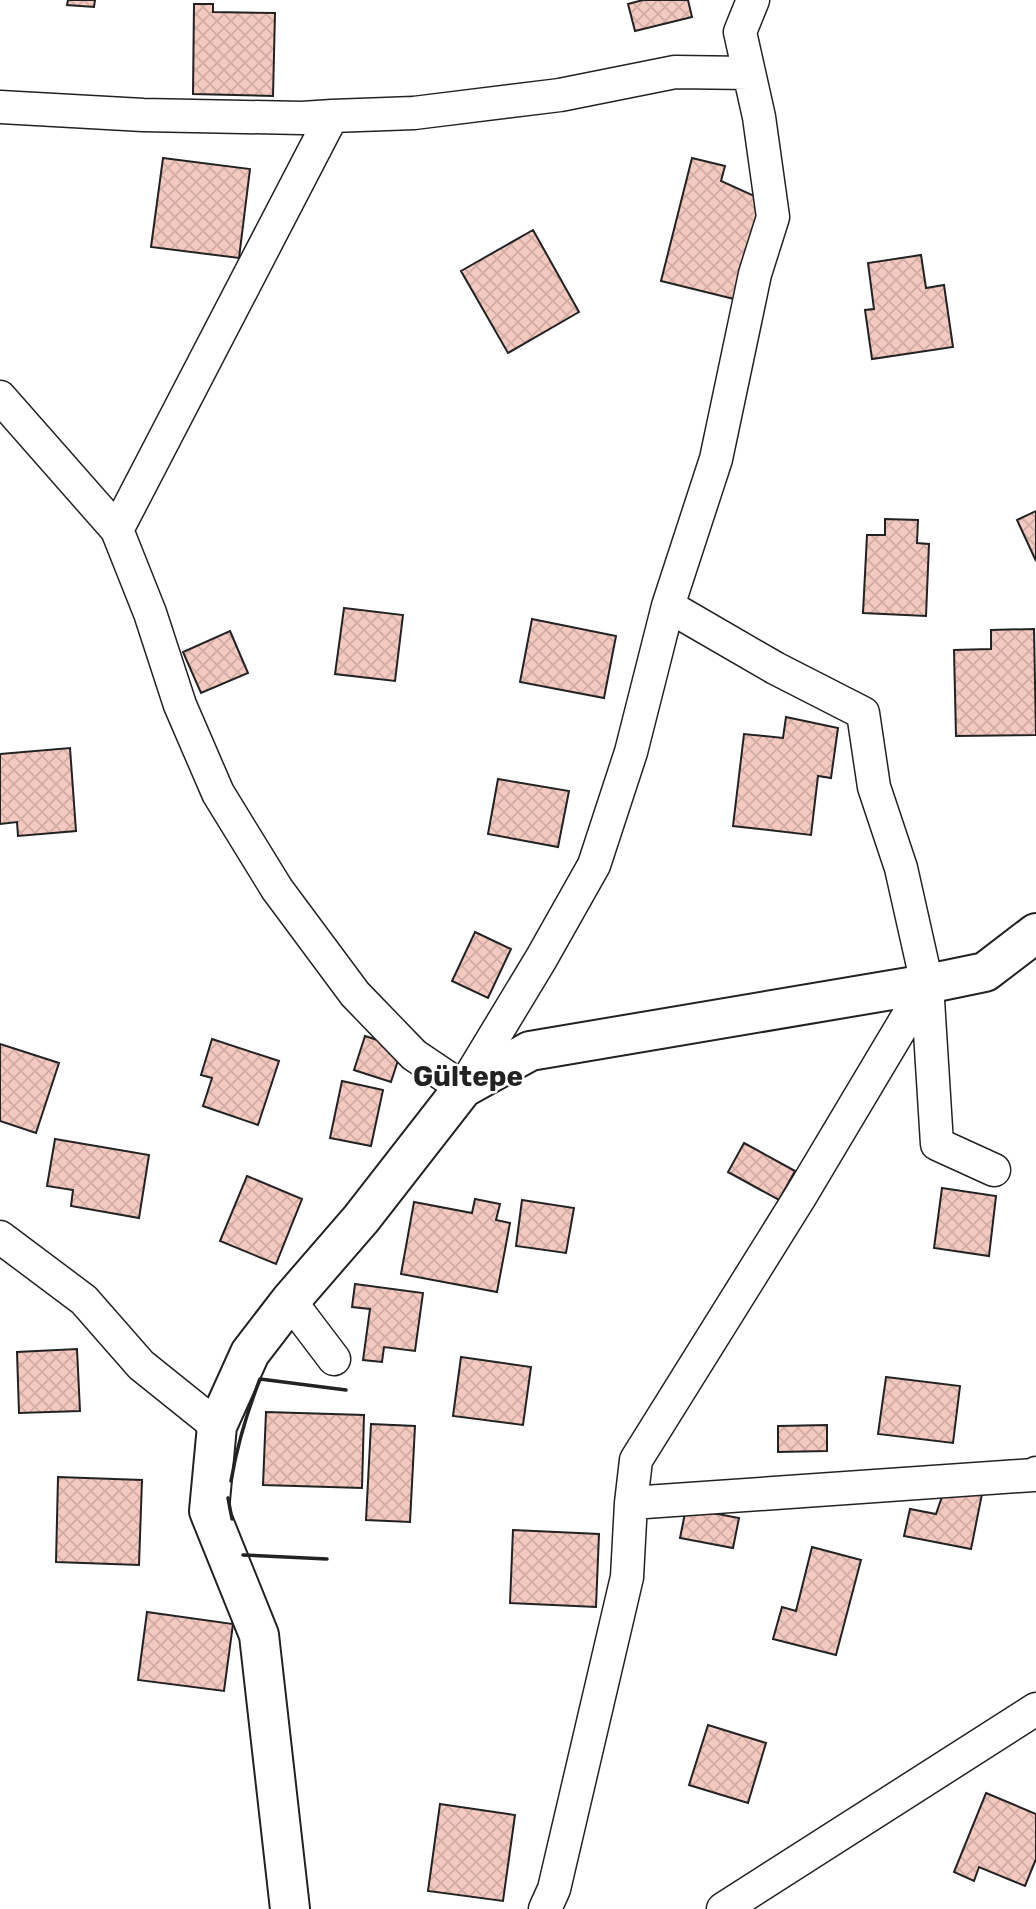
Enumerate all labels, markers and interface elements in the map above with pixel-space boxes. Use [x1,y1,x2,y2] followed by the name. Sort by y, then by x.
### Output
[413,1060,523,1093] district label: Gültepe

